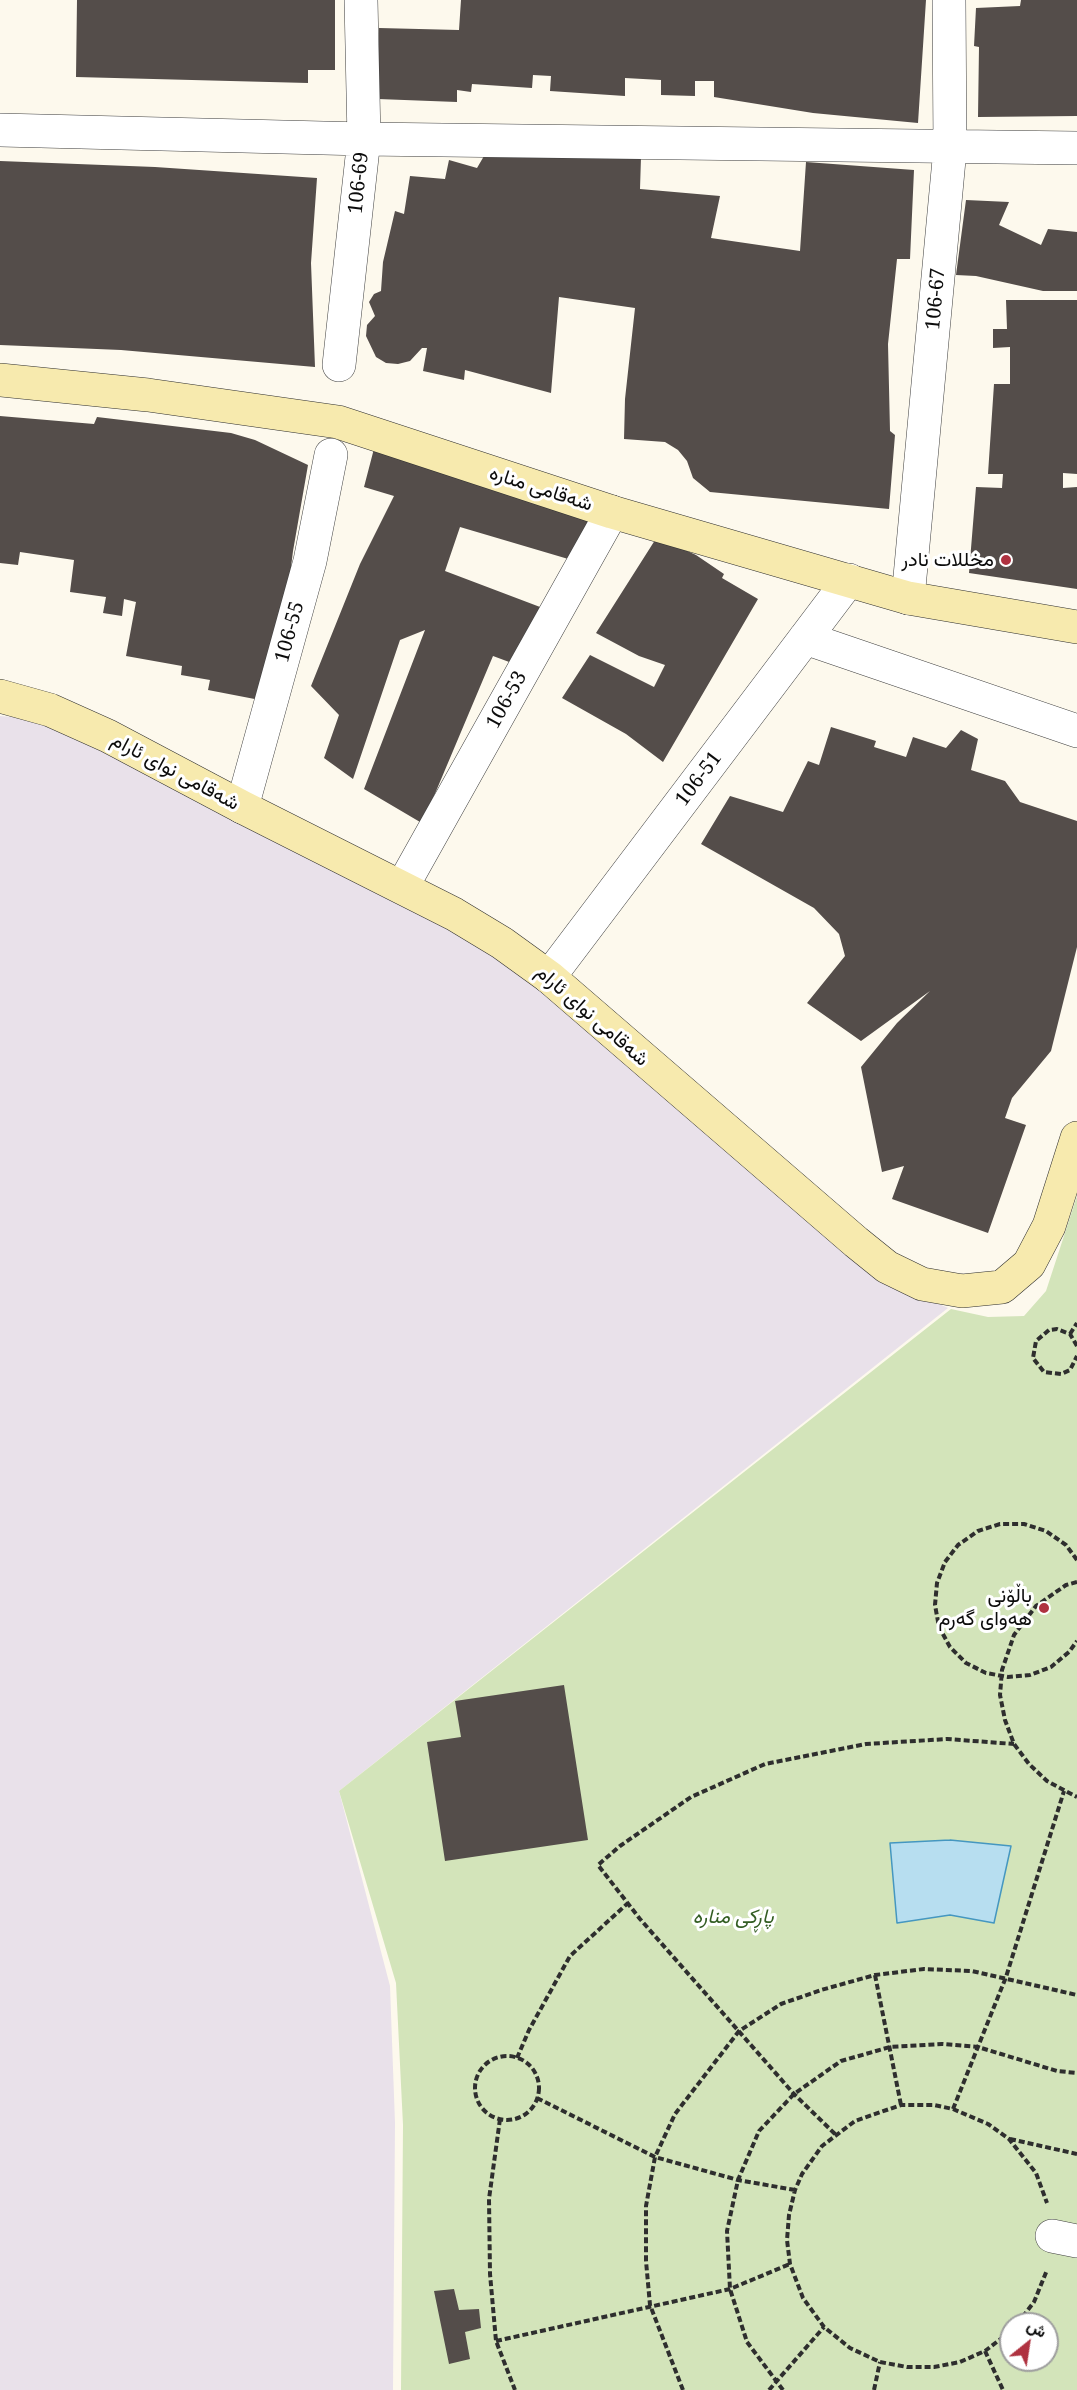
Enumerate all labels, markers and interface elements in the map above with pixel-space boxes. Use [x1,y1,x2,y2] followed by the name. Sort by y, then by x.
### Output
[344,151,374,215] street label: 106-69
[921,267,951,331] street label: 106-67
[486,461,596,517] street label: شەقامی منارە
[901,548,994,572] place label: مخللات نادر
[999,553,1013,567] marker: مخللات نادر
[270,599,310,665] street label: 106-55
[481,667,533,733] street label: 106-53
[107,728,243,816] street label: شەقامی نوای ئارام
[671,747,727,811] street label: 106-51
[531,960,653,1072] street label: شەقامی نوای ئارام
[938,1584,1032,1631] place label: باڵۆنی هەوای گەرم
[1037,1601,1051,1615] marker: باڵۆنی هەوای گەرم
[693,1905,773,1929] park label: پاڕکی منارە
[999,2312,1059,2372] north arrow
[1023,2314,1051,2342] text: ش

